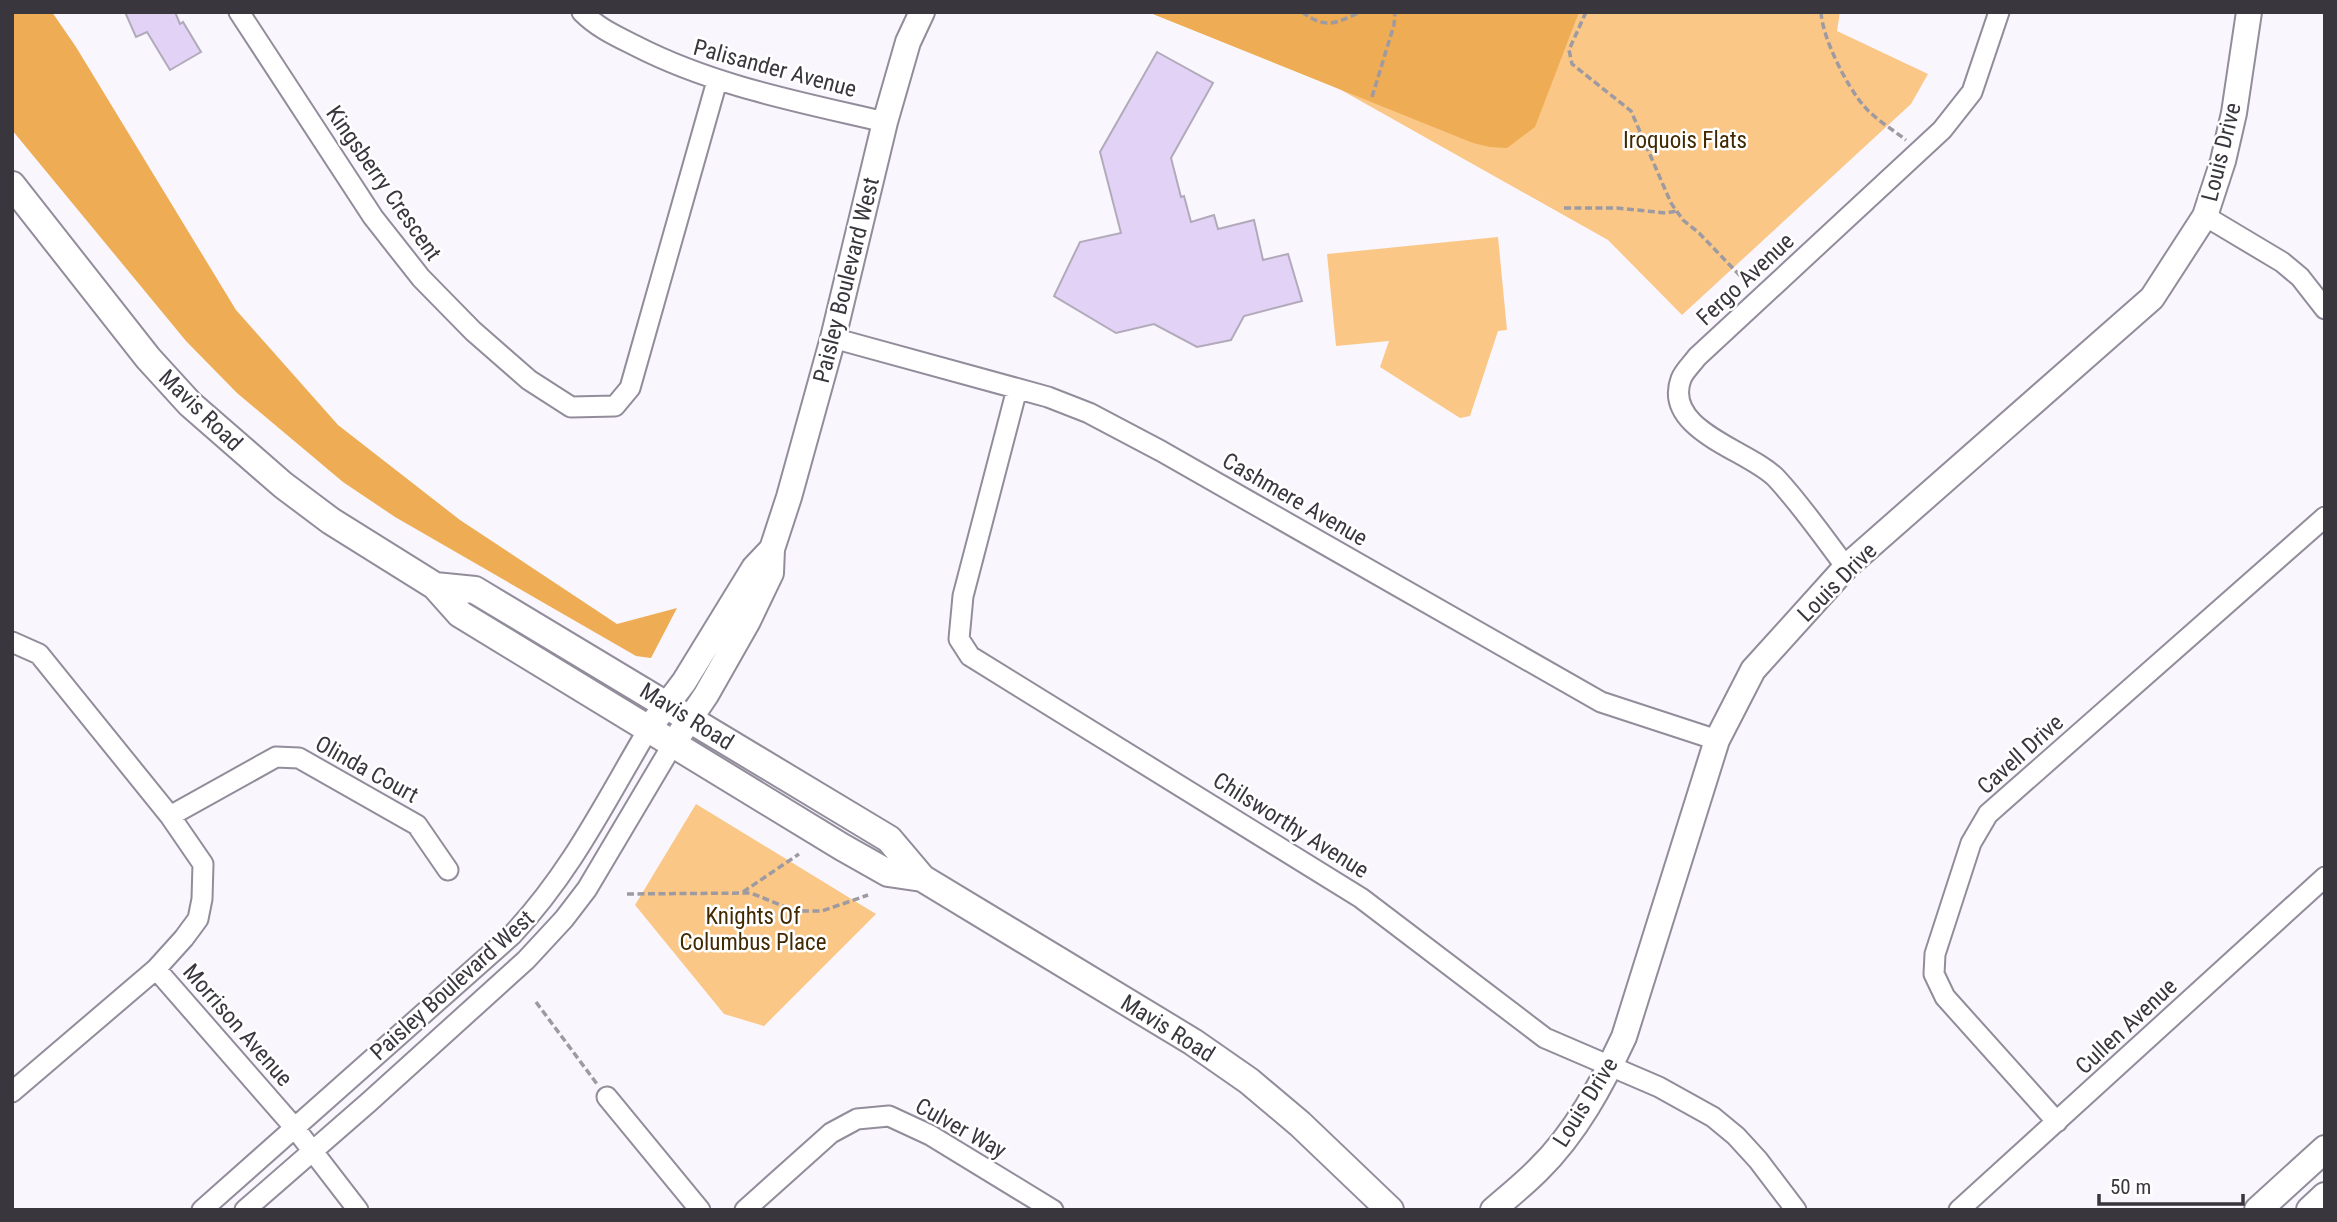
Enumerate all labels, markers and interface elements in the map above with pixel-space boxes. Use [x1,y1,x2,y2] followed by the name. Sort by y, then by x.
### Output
[690,34,859,103] street label: Palisander Avenue
[2196,100,2247,204] street label: Louis Drive
[320,101,447,266] street label: Kingsberry Crescent
[1623,127,1747,154] park label: Iroquois Flats
[808,175,885,386] street label: Paisley Boulevard West
[1691,228,1799,331] street label: Fergo Avenue
[153,364,248,457] street label: Mavis Road
[1217,447,1372,552] street label: Cashmere Avenue
[1792,537,1882,627] street label: Louis Drive
[635,677,739,756] street label: Mavis Road
[1972,709,2069,800] street label: Cavell Drive
[311,730,423,809] street label: Olinda Court
[1208,767,1373,884] street label: Chilsworthy Avenue
[680,903,826,956] park label: Knights Of Columbus Place
[365,905,540,1066] street label: Paisley Boulevard West
[177,959,298,1092] street label: Morrison Avenue
[2070,973,2182,1080] street label: Cullen Avenue
[1116,989,1220,1068] street label: Mavis Road
[1547,1052,1624,1152] street label: Louis Drive
[911,1092,1011,1165] street label: Culver Way
[2099,1162,2242,1206] scale bar
[2110,1175,2151,1199] text: 50 m

